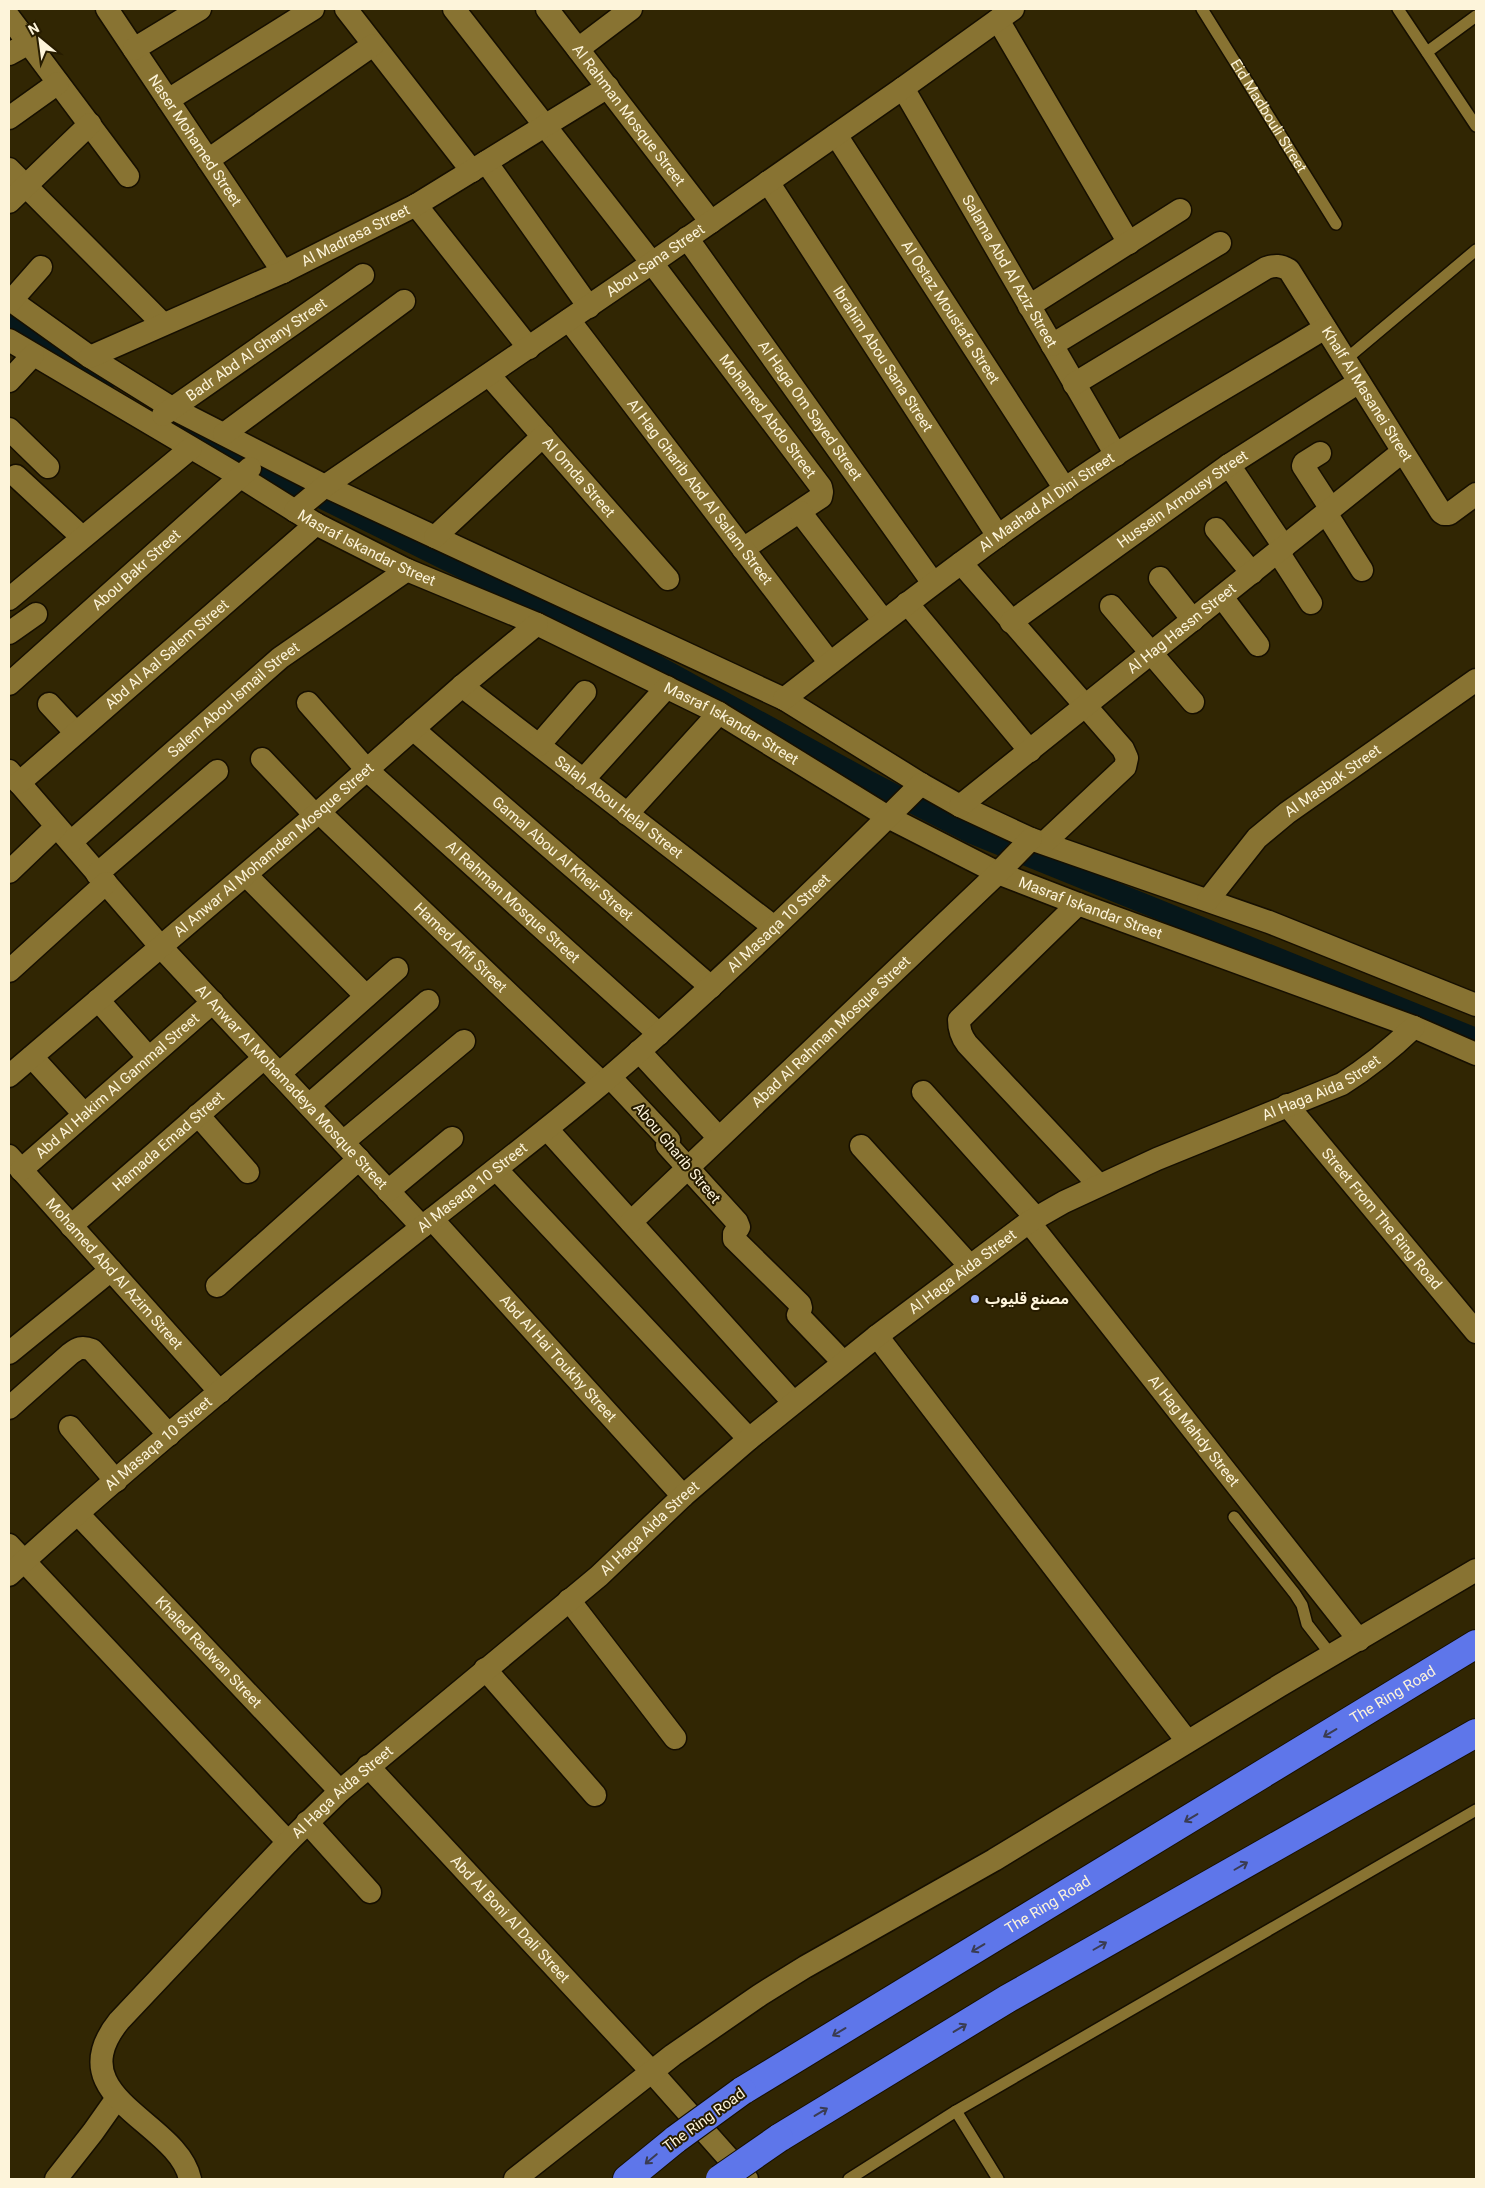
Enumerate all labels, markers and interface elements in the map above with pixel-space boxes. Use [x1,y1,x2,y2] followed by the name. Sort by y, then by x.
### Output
[15,15,65,65] north arrow
[25,19,42,38] text: N
[569,41,689,190] street label: Al Rahman Mosque Street
[1227,56,1311,176] street label: Eid Madbouli Street
[144,71,245,210] street label: Naser Mohamed Street
[958,192,1061,351] street label: Salama Abd Al Aziz Street
[298,201,413,270] street label: Al Madrasa Street
[603,220,708,301] street label: Abou Sana Street
[898,237,1004,387] street label: Al Ostaz Moustafa Street
[829,283,937,435] street label: Ibrahim Abou Sana Street
[182,294,330,405] street label: Badr Abd Al Ghany Street
[1318,323,1416,465] street label: Khalf Al Masanei Street
[754,337,866,484] street label: Al Haga Om Sayed Street
[715,351,820,482] street label: Mohamed Abdo Street
[623,395,776,588] street label: Al Hag Gharib Abd Al Salam Street
[539,433,619,521] street label: Al Omda Street
[1114,446,1251,552] street label: Hussein Arnousy Street
[975,449,1118,556] street label: Al Maahad Al Dini Street
[294,506,438,590] street label: Masraf Iskandar Street
[88,526,184,614] street label: Abou Bakr Street
[1124,579,1240,677] street label: Al Hag Hassn Street
[101,595,232,713] street label: Abd Al Aal Salem Street
[164,638,303,762] street label: Salem Abou Ismail Street
[661,678,802,769] street label: Masraf Iskandar Street
[1281,741,1385,821] street label: Al Masbak Street
[551,752,686,862] street label: Salah Abou Helal Street
[170,759,377,941] street label: Al Anwar Al Mohamden Mosque Street
[488,793,637,925] street label: Gamal Abou Al Kheir Street
[442,837,583,967] street label: Al Rahman Mosque Street
[723,870,834,976] street label: Al Masaqa 10 Street
[1016,873,1165,943] street label: Masraf Iskandar Street
[410,899,511,996] street label: Hamed Afifi Street
[748,952,914,1112] street label: Abad Al Rahman Mosque Street
[192,981,391,1193] street label: Al Anwar Al Mohamadeya Mosque Street
[32,1009,203,1162] street label: Abd Al Hakim Al Gammal Street
[1259,1051,1384,1124] street label: Al Haga Aida Street
[109,1088,228,1195] street label: Hamada Emad Street
[630,1099,724,1207] street label: Abou Gharib Street
[413,1139,531,1236] street label: Al Masaqa 10 Street
[1318,1144,1446,1293] street label: Street From The Ring Road
[42,1195,187,1353] street label: Mohamed Abd Al Azim Street
[905,1226,1020,1318] street label: Al Haga Aida Street
[985,1290,1069,1310] place label: مصنع قليوب
[496,1291,620,1426] street label: Abd Al Hai Toukhy Street
[969,1293,981,1305] marker: مصنع قليوب
[1144,1372,1243,1490] street label: Al Hag Mahdy Street
[101,1393,216,1494] street label: Al Masaqa 10 Street
[596,1477,703,1579] street label: Al Haga Aida Street
[152,1593,266,1712] street label: Khaled Radwan Street
[1347,1662,1439,1728] street label: The Ring Road
[1323,1728,1337,1739] one-way arrow
[288,1742,397,1842] street label: Al Haga Aida Street
[1185,1813,1199,1823] one-way arrow
[447,1852,574,1987] street label: Abd Al Boni Al Dali Street
[1234,1861,1249,1871] one-way arrow
[1002,1872,1094,1938] street label: The Ring Road
[1092,1941,1107,1950] one-way arrow
[971,1943,985,1953] one-way arrow
[952,2022,966,2032] one-way arrow
[832,2028,846,2038] one-way arrow
[660,2084,748,2156] street label: The Ring Road
[813,2107,827,2117] one-way arrow
[645,2153,658,2164] one-way arrow

